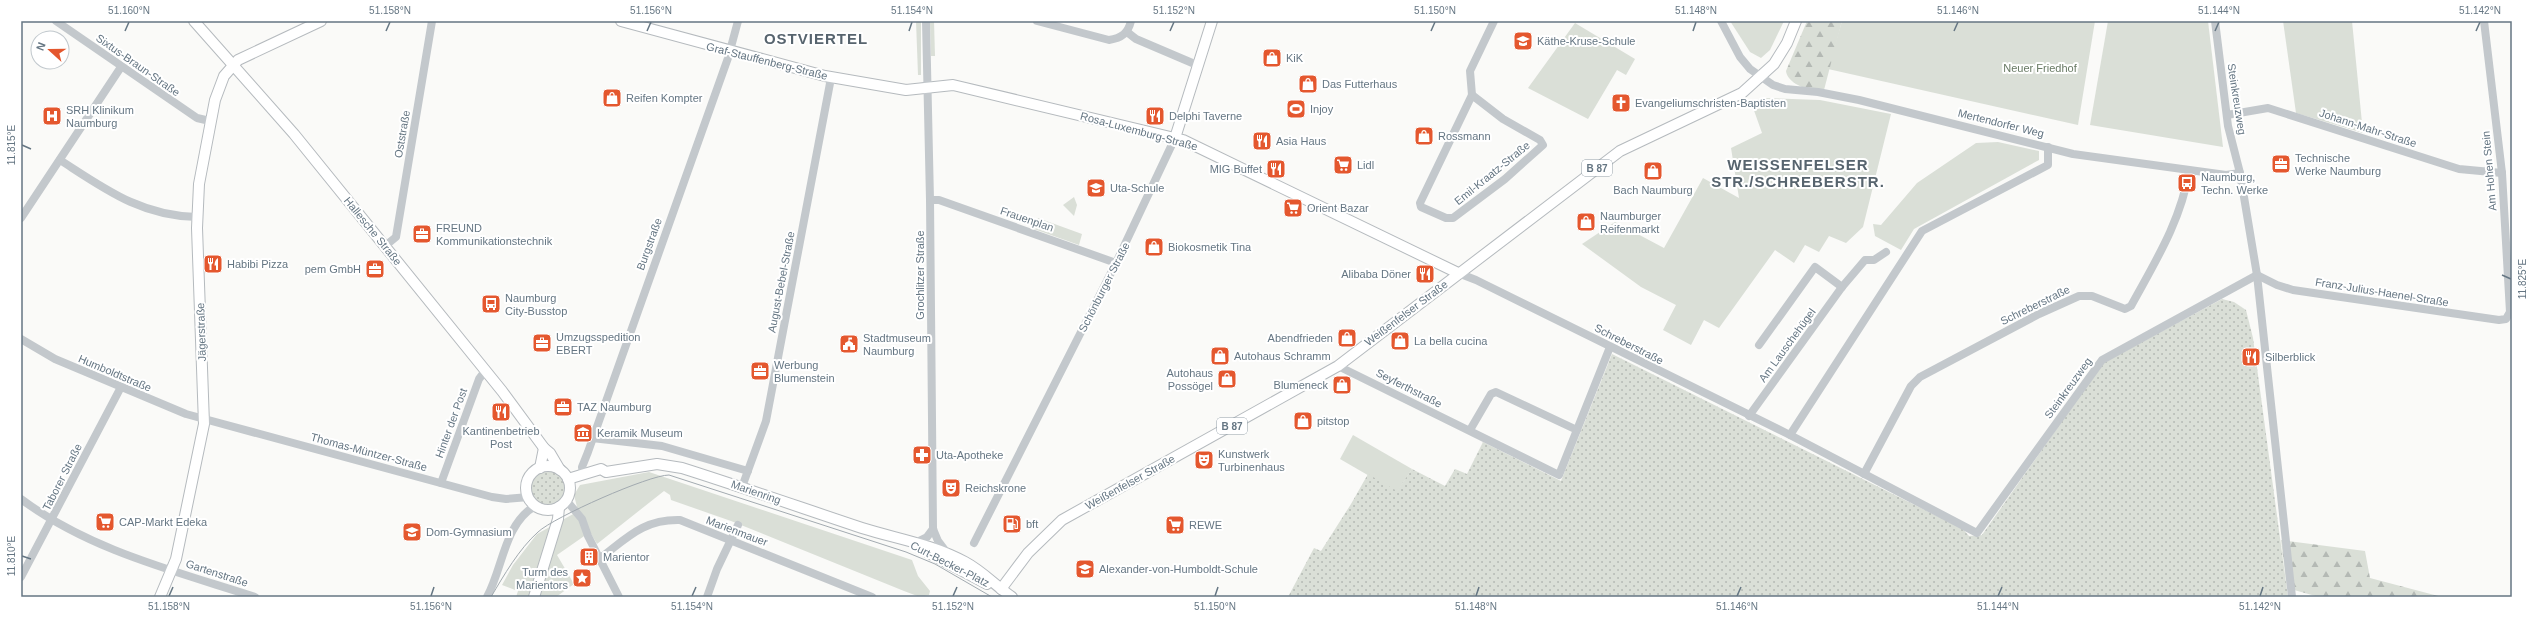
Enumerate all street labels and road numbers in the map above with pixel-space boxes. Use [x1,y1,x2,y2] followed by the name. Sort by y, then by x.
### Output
[94,32,182,98] street label: Sixtus-Braun-Straße
[705,40,829,82] street label: Graf-Stauffenberg-Straße
[2225,62,2249,136] street label: Steinkreuzweg
[1957,106,2045,140] street label: Mertendorfer Weg
[2318,107,2418,149] street label: Johann-Mahr-Straße
[392,109,412,159] street label: Oststraße
[1079,110,1199,152] street label: Rosa-Luxemburg-Straße
[2480,131,2498,211] street label: Am Hohen Stein
[1452,139,1532,207] street label: Emil-Kraatz-Straße
[1582,160,1612,176] road number: B 87
[342,194,404,268] street label: Hallesche Straße
[999,204,1055,234] street label: Frauenplan
[634,216,664,272] street label: Burgstraße
[765,230,797,334] street label: August-Bebel-Straße
[914,230,926,320] street label: Grochlitzer Straße
[1076,240,1132,334] street label: Schönburger Straße
[2314,276,2450,308] street label: Franz-Julius-Haenel-Straße
[1362,278,1450,348] street label: Weißenfelser Straße
[1998,283,2072,327] street label: Schreberstraße
[194,302,208,362] street label: Jägerstraße
[1756,306,1818,384] street label: Am Lauschehügel
[1593,321,1665,367] street label: Schreberstraße
[77,352,153,394] street label: Humboldtstraße
[2042,355,2094,421] street label: Steinkreuzweg
[1374,366,1444,410] street label: Seyferthstraße
[433,386,469,460] street label: Hinter der Post
[1217,418,1247,434] road number: B 87
[310,431,428,473] street label: Thomas-Müntzer-Straße
[40,442,84,512] street label: Taborer Straße
[1083,452,1177,512] street label: Weißenfelser Straße
[729,478,783,506] street label: Marienring
[705,514,770,548] street label: Marienmauer
[909,539,991,589] street label: Curt-Becker-Platz
[184,557,250,589] street label: Gartenstraße

